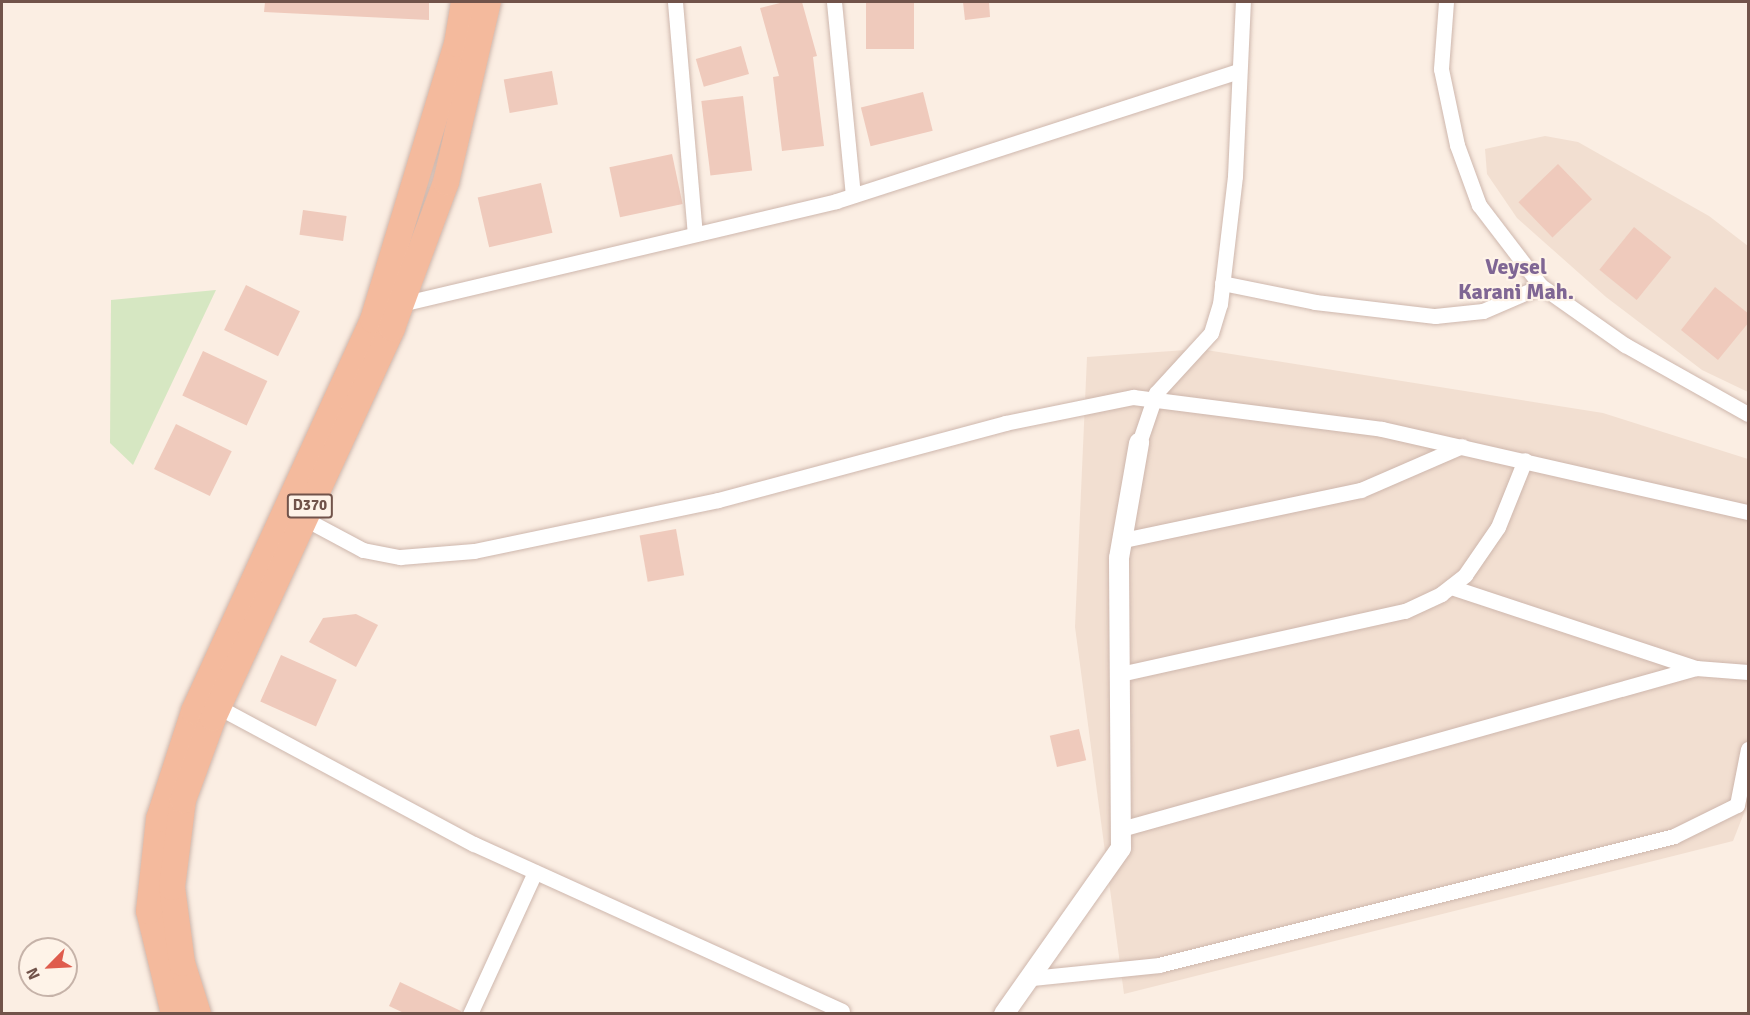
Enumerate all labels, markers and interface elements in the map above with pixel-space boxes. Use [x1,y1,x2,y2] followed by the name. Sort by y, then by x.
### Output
[1458,253,1574,304] district label: Veysel Karani Mah.
[286,494,334,518] road number: D370
[18,937,78,997] north arrow
[22,964,45,983] text: N

